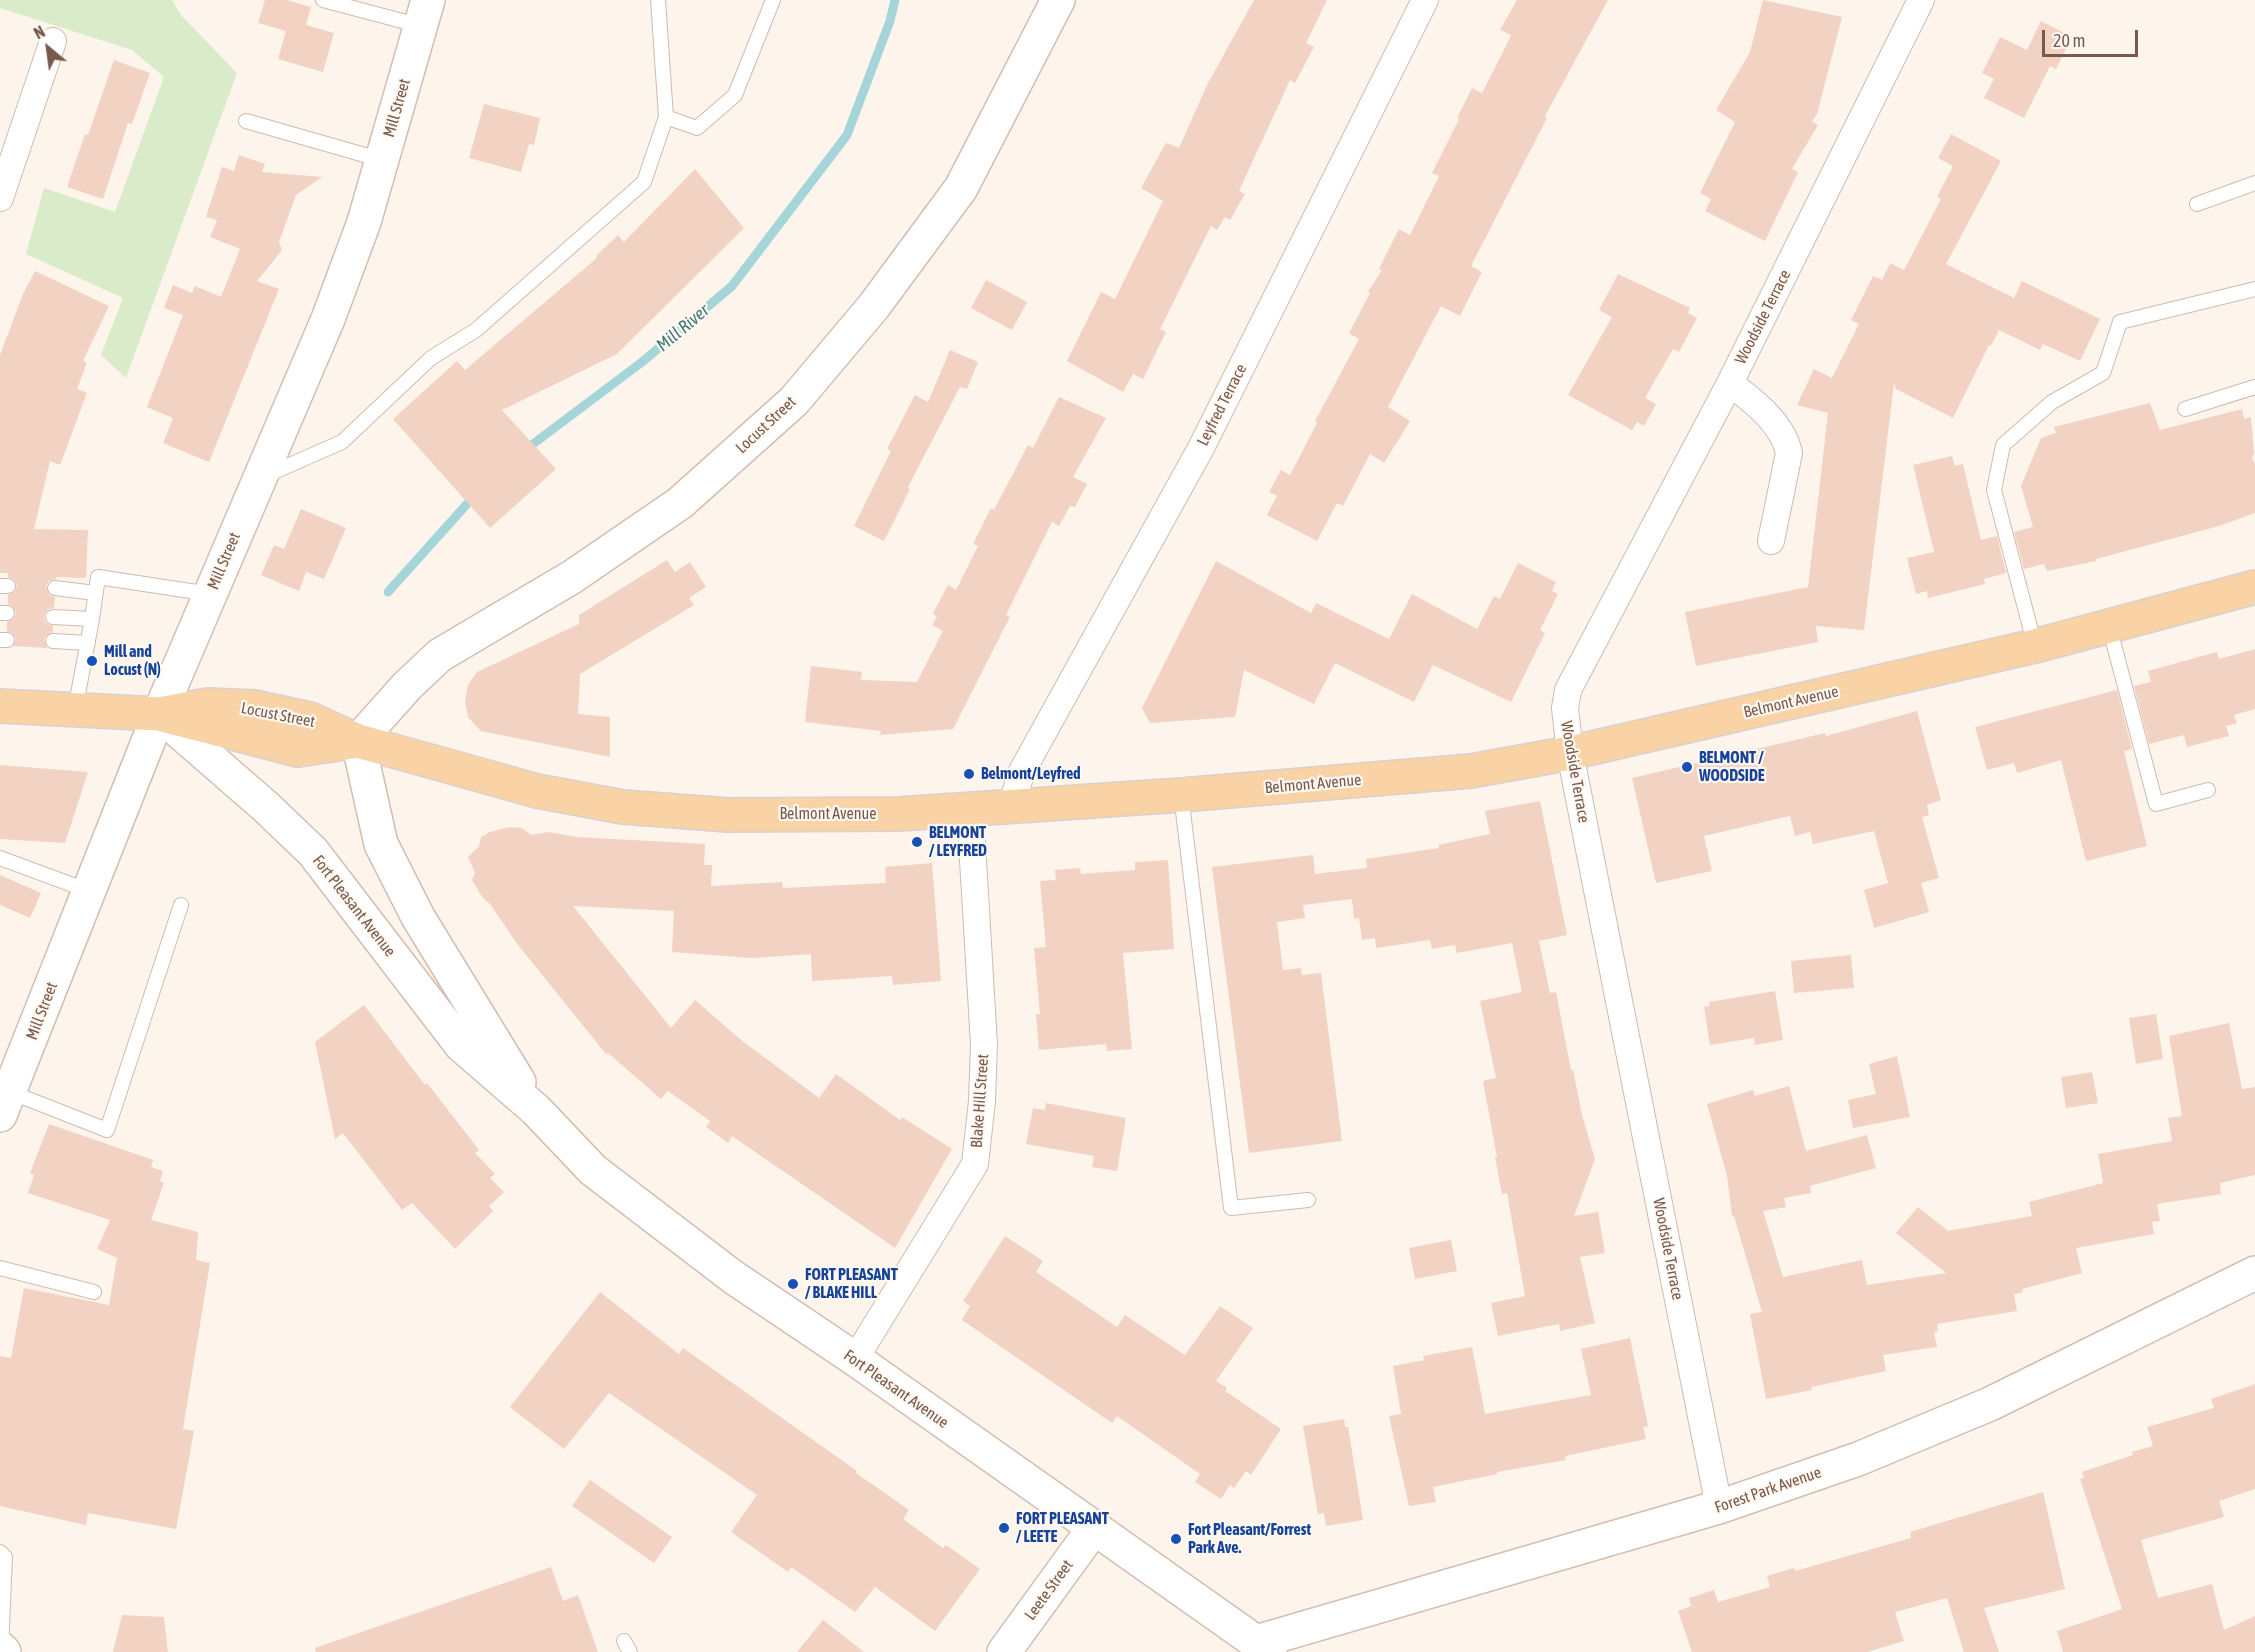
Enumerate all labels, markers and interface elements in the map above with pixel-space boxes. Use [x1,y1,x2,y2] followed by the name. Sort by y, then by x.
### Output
[18,18,78,78] north arrow
[2045,18,2141,56] scale bar
[31,22,48,42] text: N
[2053,30,2085,51] text: 20 m
[379,76,415,140] street label: Mill Street
[1731,267,1795,367] street label: Woodside Terrace
[652,300,714,356] water label: Mill River
[1193,361,1251,449] street label: Leyfred Terrace
[732,392,800,458] street label: Locust Street
[203,530,245,592] street label: Mill Street
[104,642,161,680] place label: Mill and Locust (N)
[85,654,99,668] marker: Mill and Locust (N)
[1742,682,1840,722] street label: Belmont Avenue
[239,698,317,732] street label: Locust Street
[1557,720,1593,824] street label: Woodside Terrace
[1699,748,1765,786] place label: BELMONT / WOODSIDE
[1680,760,1694,774] marker: BELMONT / WOODSIDE
[981,764,1081,784] place label: Belmont/Leyfred
[962,767,976,781] marker: Belmont/Leyfred
[1264,770,1362,798] street label: Belmont Avenue
[780,804,876,824] street label: Belmont Avenue
[929,823,987,861] place label: BELMONT / LEYFRED
[910,835,924,849] marker: BELMONT / LEYFRED
[308,851,400,961] street label: Fort Pleasant Avenue
[22,979,62,1043] street label: Mill Street
[967,1053,993,1149] street label: Blake Hill Street
[1649,1197,1687,1301] street label: Woodside Terrace
[805,1265,898,1303] place label: FORT PLEASANT / BLAKE HILL
[786,1277,800,1291] marker: FORT PLEASANT / BLAKE HILL
[840,1346,952,1432] street label: Fort Pleasant Avenue
[1712,1463,1824,1517] street label: Forest Park Avenue
[1016,1509,1109,1547] place label: FORT PLEASANT / LEETE
[1188,1520,1311,1558] place label: Fort Pleasant/Forrest Park Ave.
[997,1521,1011,1535] marker: FORT PLEASANT / LEETE
[1169,1532,1183,1546] marker: Fort Pleasant/Forrest Park Ave.
[1021,1556,1077,1624] street label: Leete Street

